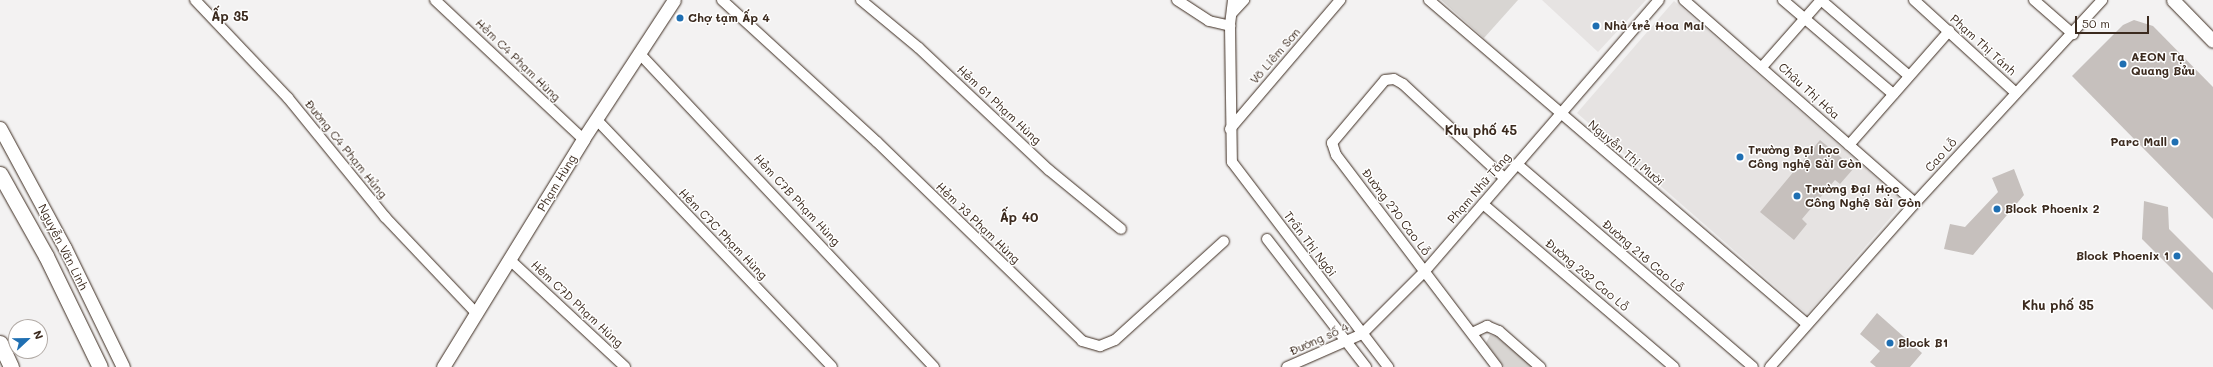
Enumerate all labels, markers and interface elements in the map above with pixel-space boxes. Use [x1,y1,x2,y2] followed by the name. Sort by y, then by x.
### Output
[211,8,249,24] district label: Ấp 35
[2077,8,2151,34] scale bar
[688,11,770,25] place label: Chợ tạm Ấp 4
[1947,12,2019,78] street label: Phạm Thị Tánh
[675,13,685,23] marker: Chợ tạm Ấp 4
[2082,15,2110,31] text: 50 m
[473,16,563,104] street label: Hẻm C4 Phạm Hùng
[1604,19,1705,33] place label: Nhà trẻ Hoa Mai
[1591,21,1601,31] marker: Nhà trẻ Hoa Mai
[1247,25,1303,87] street label: Võ Liêm Sơn
[2131,50,2195,78] place label: AEON Tạ Quang Bửu
[2118,59,2128,69] marker: AEON Tạ Quang Bửu
[1775,60,1843,122] street label: Châu Thị Hóa
[954,62,1044,148] street label: Hẻm 61 Phạm Hùng
[302,97,390,201] street label: Đường C4 Phạm Hủng
[1585,117,1667,189] street label: Nguyễn Thị Mười
[1445,122,1517,138] district label: Khu phố 45
[1922,135,1960,175] street label: Cao Lỗ
[2110,135,2167,149] place label: Parc Mall
[2170,137,2180,147] marker: Parc Mall
[1748,143,1862,171] place label: Trường Đại học Công nghệ Sài Gòn
[1444,150,1514,226] street label: Phạm Nhữ Tăng
[751,151,843,249] street label: Hẻm C7B Phạm Hùng
[534,152,580,214] street label: Phạm Hùng
[1735,152,1745,162] marker: Trường Đại học Công nghệ Sài Gòn
[1359,166,1433,258] street label: Đường 270 Cao Lỗ
[933,179,1023,267] street label: Hẻm 73 Phạm Hùng
[1805,182,1921,210] place label: Trường Đại Học Công Nghệ Sài Gòn
[676,186,770,282] street label: Hẻm C7C Phạm Hùng
[1792,191,1802,201] marker: Trường Đại Học Công Nghệ Sài Gòn
[35,202,91,292] street label: Nguyễn Văn Linh
[2005,202,2099,216] place label: Block Phoenix 2
[1992,204,2002,214] marker: Block Phoenix 2
[1281,208,1339,280] street label: Trần Thị Ngôi
[1000,209,1038,225] district label: Ấp 40
[1599,217,1687,295] street label: Đường 218 Cao Lỗ
[1542,236,1632,314] street label: Đường 232 Cao Lỗ
[2076,249,2169,263] place label: Block Phoenix 1
[2172,251,2182,261] marker: Block Phoenix 1
[528,258,626,350] street label: Hẻm C7D Phạm Hùng
[2022,297,2094,313] district label: Khu phố 35
[8,319,48,359] north arrow
[1287,319,1351,359] street label: Đường số 4
[30,328,47,341] text: N
[1898,336,1948,350] place label: Block B1
[1885,338,1895,348] marker: Block B1

